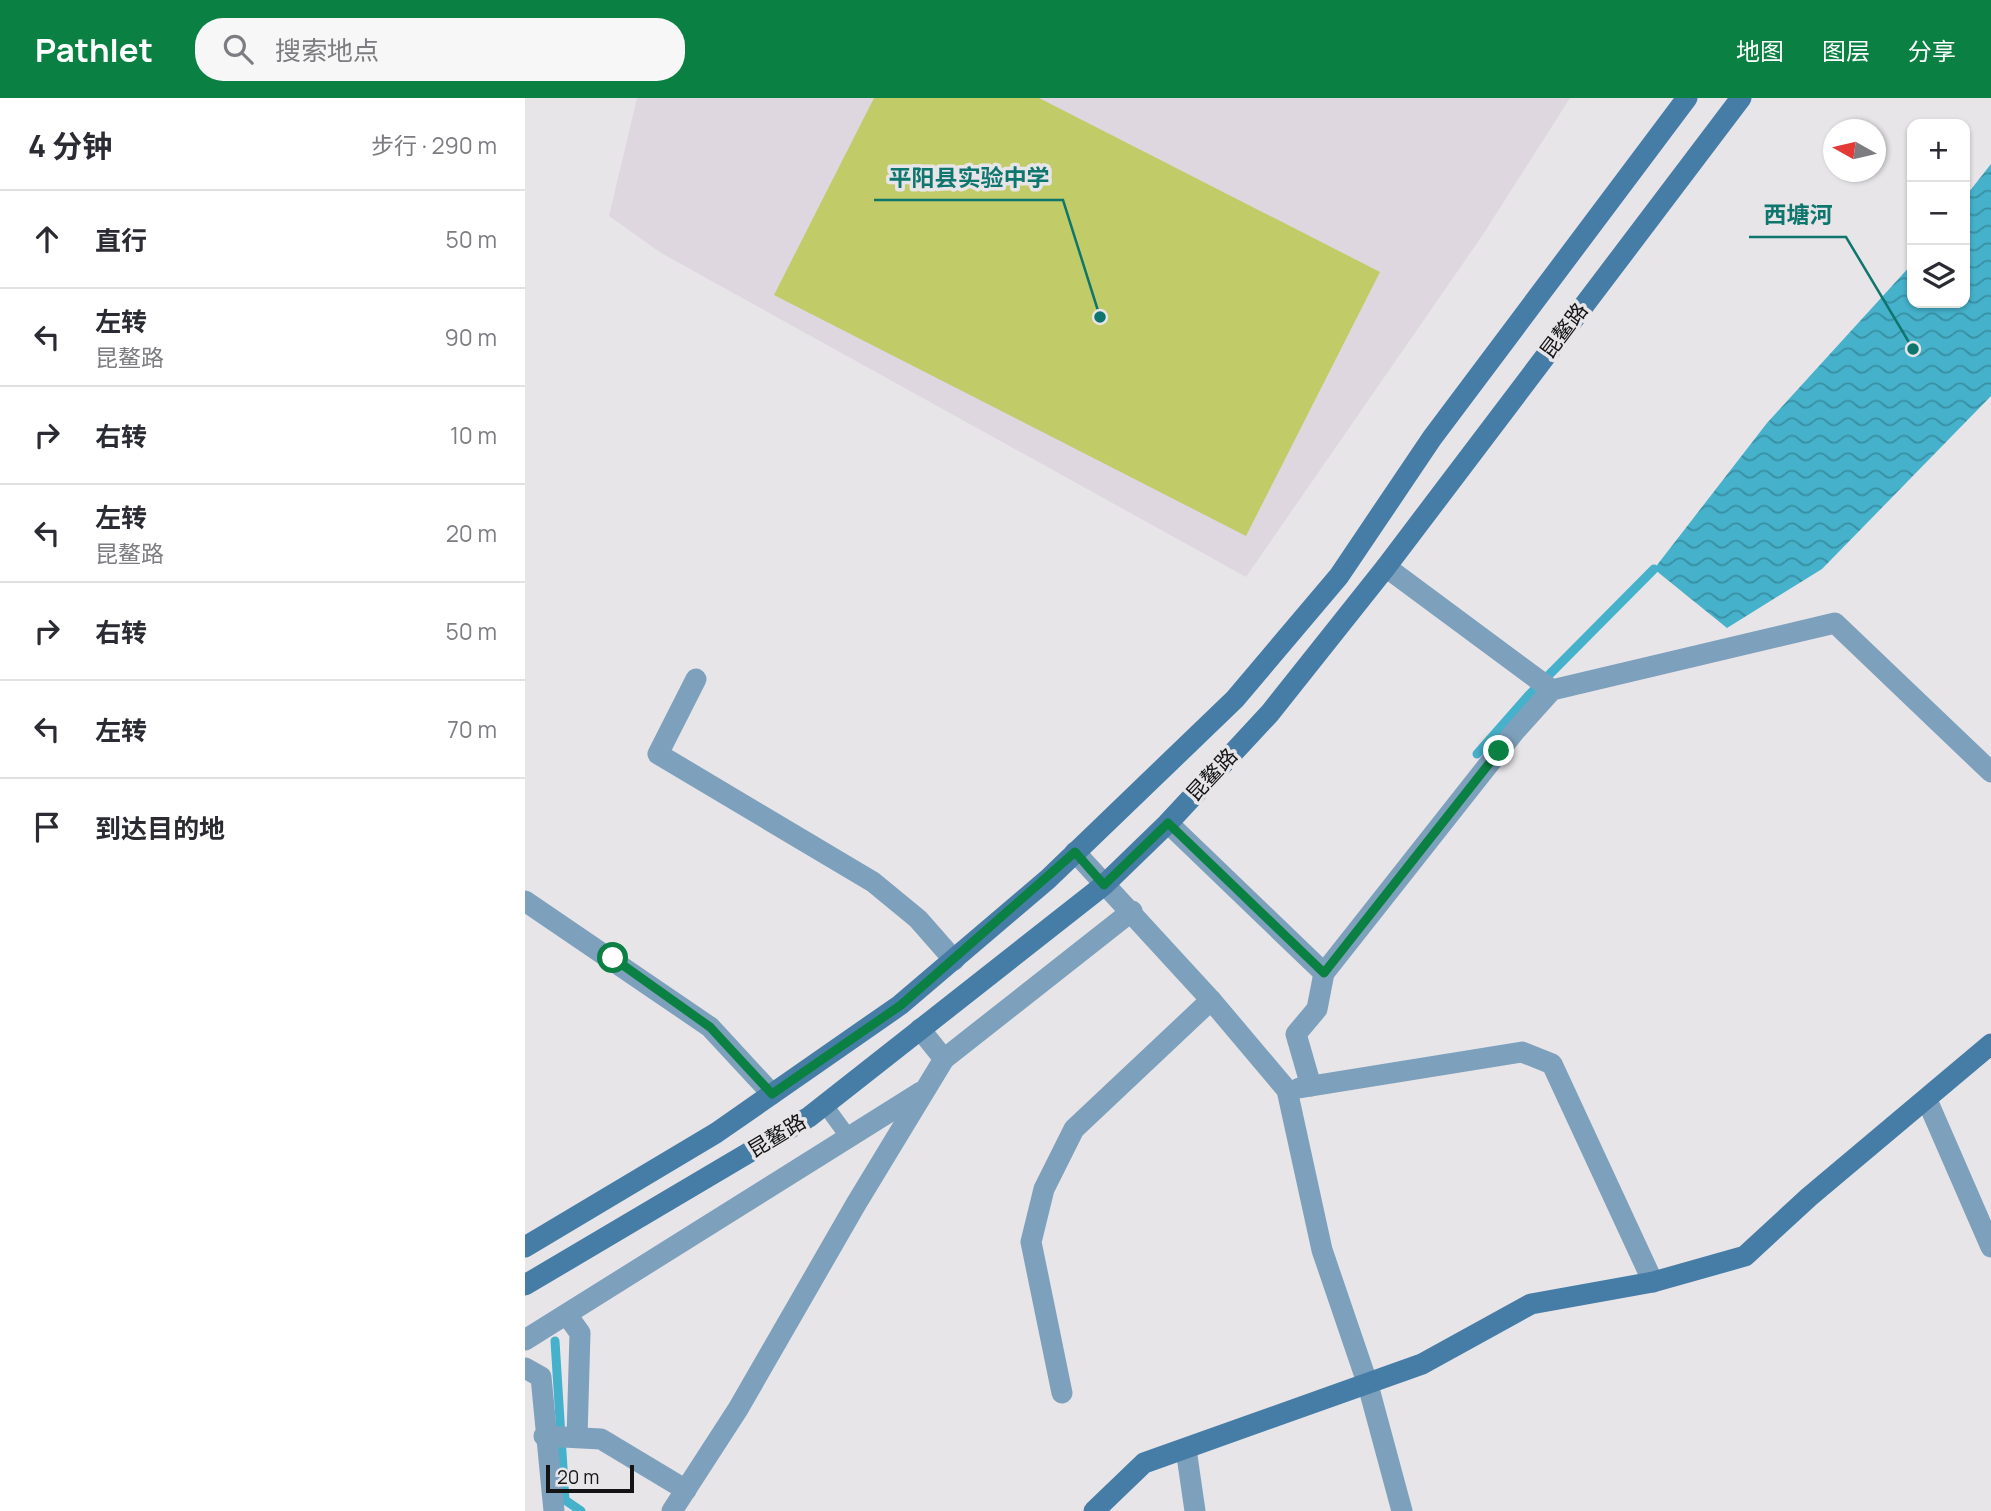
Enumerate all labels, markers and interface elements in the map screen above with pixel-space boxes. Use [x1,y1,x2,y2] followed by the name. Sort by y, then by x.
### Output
[195,18,685,81] search box
[35,27,153,72] text: Pathlet
[219,30,257,68] icon: search
[275,32,379,68] text: 搜索地点
[1736,34,1784,67] text: 地图
[1822,34,1870,67] text: 图层
[1908,34,1956,67] text: 分享
[1823,119,1886,182] north arrow
[1907,119,1970,308] map controls
[1907,119,1970,182] button: +
[28,125,112,166] text: 4 分钟
[371,129,497,161] text: 步行 · 290 m
[874,156,1063,200] callout: 平阳县实验中学
[889,161,1050,193] text: 平阳县实验中学
[1907,182,1970,245] button: −
[1749,193,1846,237] callout: 西塘河
[1764,198,1833,230] text: 西塘河
[28,220,66,258] icon: ahead
[95,222,147,258] text: 直行
[446,223,497,255] text: 50 m
[1907,245,1970,308] button: layers
[1533,297,1593,364] street label: 昆鳌路
[95,303,147,339] text: 左转
[28,318,66,356] icon: left
[445,321,497,353] text: 90 m
[95,341,164,373] text: 昆鳌路
[28,416,66,454] icon: right
[95,418,147,454] text: 右转
[450,419,497,451] text: 10 m
[95,499,147,535] text: 左转
[28,514,66,552] icon: left
[446,517,497,549] text: 20 m
[95,537,164,569] text: 昆鳌路
[28,612,66,650] icon: right
[95,614,147,650] text: 右转
[446,615,497,647] text: 50 m
[28,710,66,748] icon: left
[95,712,147,748] text: 左转
[447,713,497,745] text: 70 m
[1483,735,1514,766] route end
[1180,742,1243,807] street label: 昆鳌路
[28,808,66,846] icon: arrive
[95,810,225,846] text: 到达目的地
[597,942,628,973] route start
[742,1107,811,1163] street label: 昆鳌路
[546,1462,633,1494] scale bar
[557,1464,599,1490] text: 20 m

